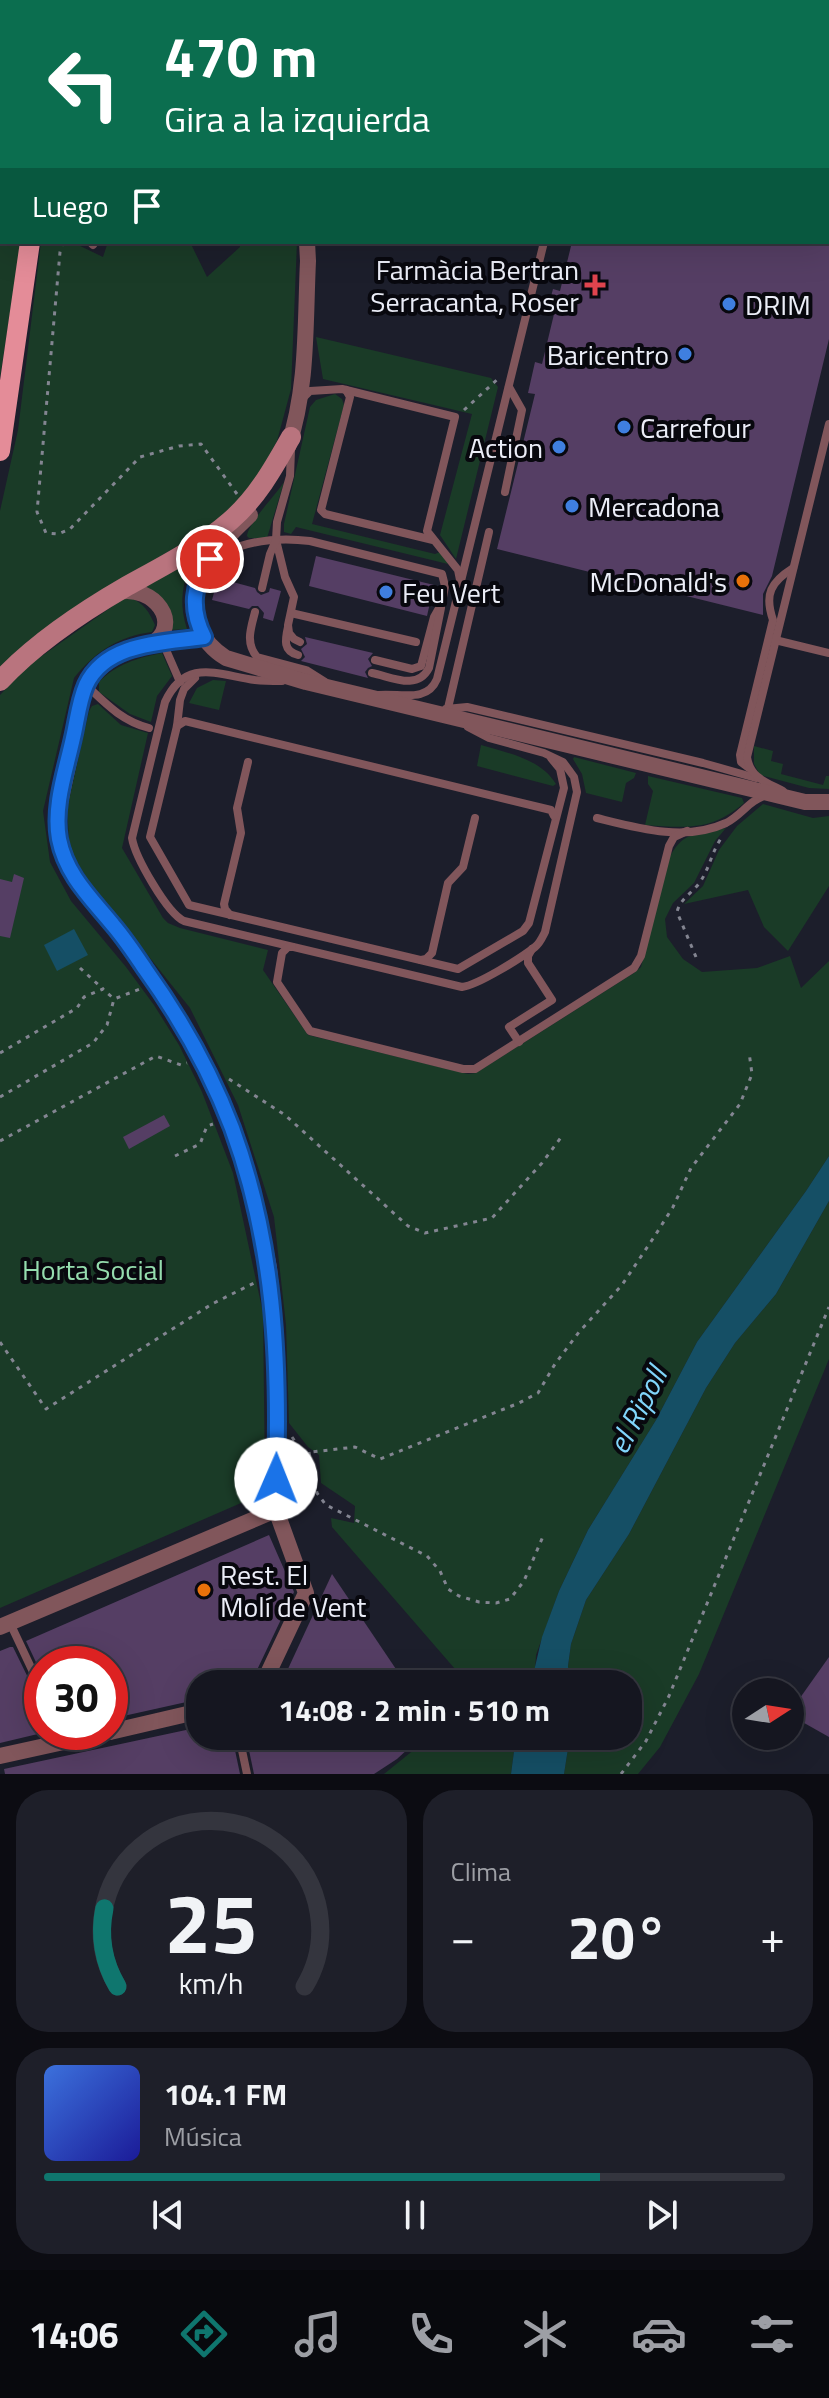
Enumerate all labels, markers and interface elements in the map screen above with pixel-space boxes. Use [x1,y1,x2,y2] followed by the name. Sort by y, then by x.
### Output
[164,14,317,99] text: 470 m
[32,32,136,136] icon: left
[164,91,430,146] text: Gira a la izquierda
[32,183,109,229] text: Luego
[125,184,169,228] icon: arrive
[370,248,579,323] place label: Farmàcia Bertran Serracanta, Roser
[586,276,604,294] marker: Farmàcia Bertran Serracanta, Roser
[745,283,811,326] place label: DRIM
[720,295,738,313] marker: DRIM
[547,333,669,376] place label: Baricentro
[676,345,694,363] marker: Baricentro
[640,406,751,449] place label: Carrefour
[615,418,633,436] marker: Carrefour
[468,426,543,469] place label: Action
[550,438,568,456] marker: Action
[588,485,720,528] place label: Mercadona
[563,497,581,515] marker: Mercadona
[176,525,244,593] pin
[188,537,232,581] icon: arrive
[590,560,727,603] place label: McDonald's
[402,571,501,614] place label: Feu Vert
[734,572,752,590] marker: McDonald's
[377,583,395,601] marker: Feu Vert
[22,1248,164,1291] park label: Horta Social
[595,1355,680,1462] water label: el Ripoll
[234,1437,318,1521] position arrow
[220,1553,367,1628] place label: Rest. El Molí de Vent
[195,1581,213,1599] marker: Rest. El Molí de Vent
[24,1646,128,1750] speed limit sign: 30
[732,1678,804,1750] north arrow
[732,1678,804,1750] map controls
[278,1687,550,1733] text: 14:08 · 2 min · 510 m
[451,1852,511,1891] text: Clima
[165,1859,258,1985] text: 25
[567,1891,668,1982] text: 20°
[451,1903,475,1970] text: −
[760,1903,785,1970] text: +
[179,1962,244,2005] text: km/h
[164,2071,287,2117] text: 104.1 FM
[164,2117,242,2156] text: Música
[146,2193,190,2237] icon: previous
[393,2193,437,2237] icon: pause
[640,2193,684,2237] icon: next
[176,2306,232,2362] icon: directions
[290,2306,346,2362] icon: music
[403,2306,459,2362] icon: phone
[517,2306,573,2362] icon: climate
[631,2306,687,2362] icon: car
[744,2306,800,2362] icon: filters
[29,2307,119,2362] text: 14:06

